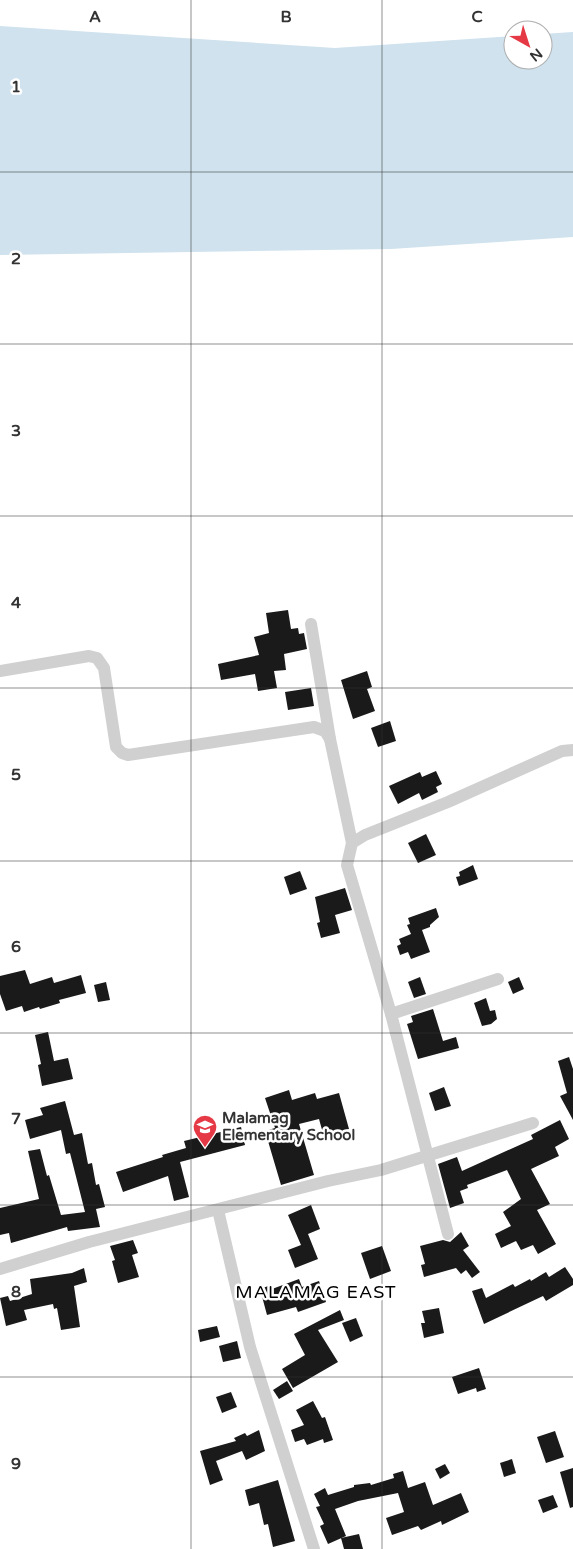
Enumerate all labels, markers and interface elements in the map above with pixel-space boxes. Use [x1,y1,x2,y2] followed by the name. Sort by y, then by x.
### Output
[89,7,101,27] text: A
[280,7,292,27] text: B
[471,7,483,27] text: C
[503,20,553,70] north arrow
[526,45,546,65] text: N
[11,77,21,97] text: 1
[11,249,21,269] text: 2
[11,421,21,441] text: 3
[11,593,21,613] text: 4
[11,765,21,785] text: 5
[11,937,21,957] text: 6
[11,1109,21,1129] text: 7
[222,1109,355,1145] place label: Malamag Elementary School
[192,1114,218,1148] school or university icon: Malamag Elementary School
[235,1281,397,1303] district label: MALAMAG EAST
[11,1282,21,1302] text: 8
[11,1454,21,1474] text: 9

